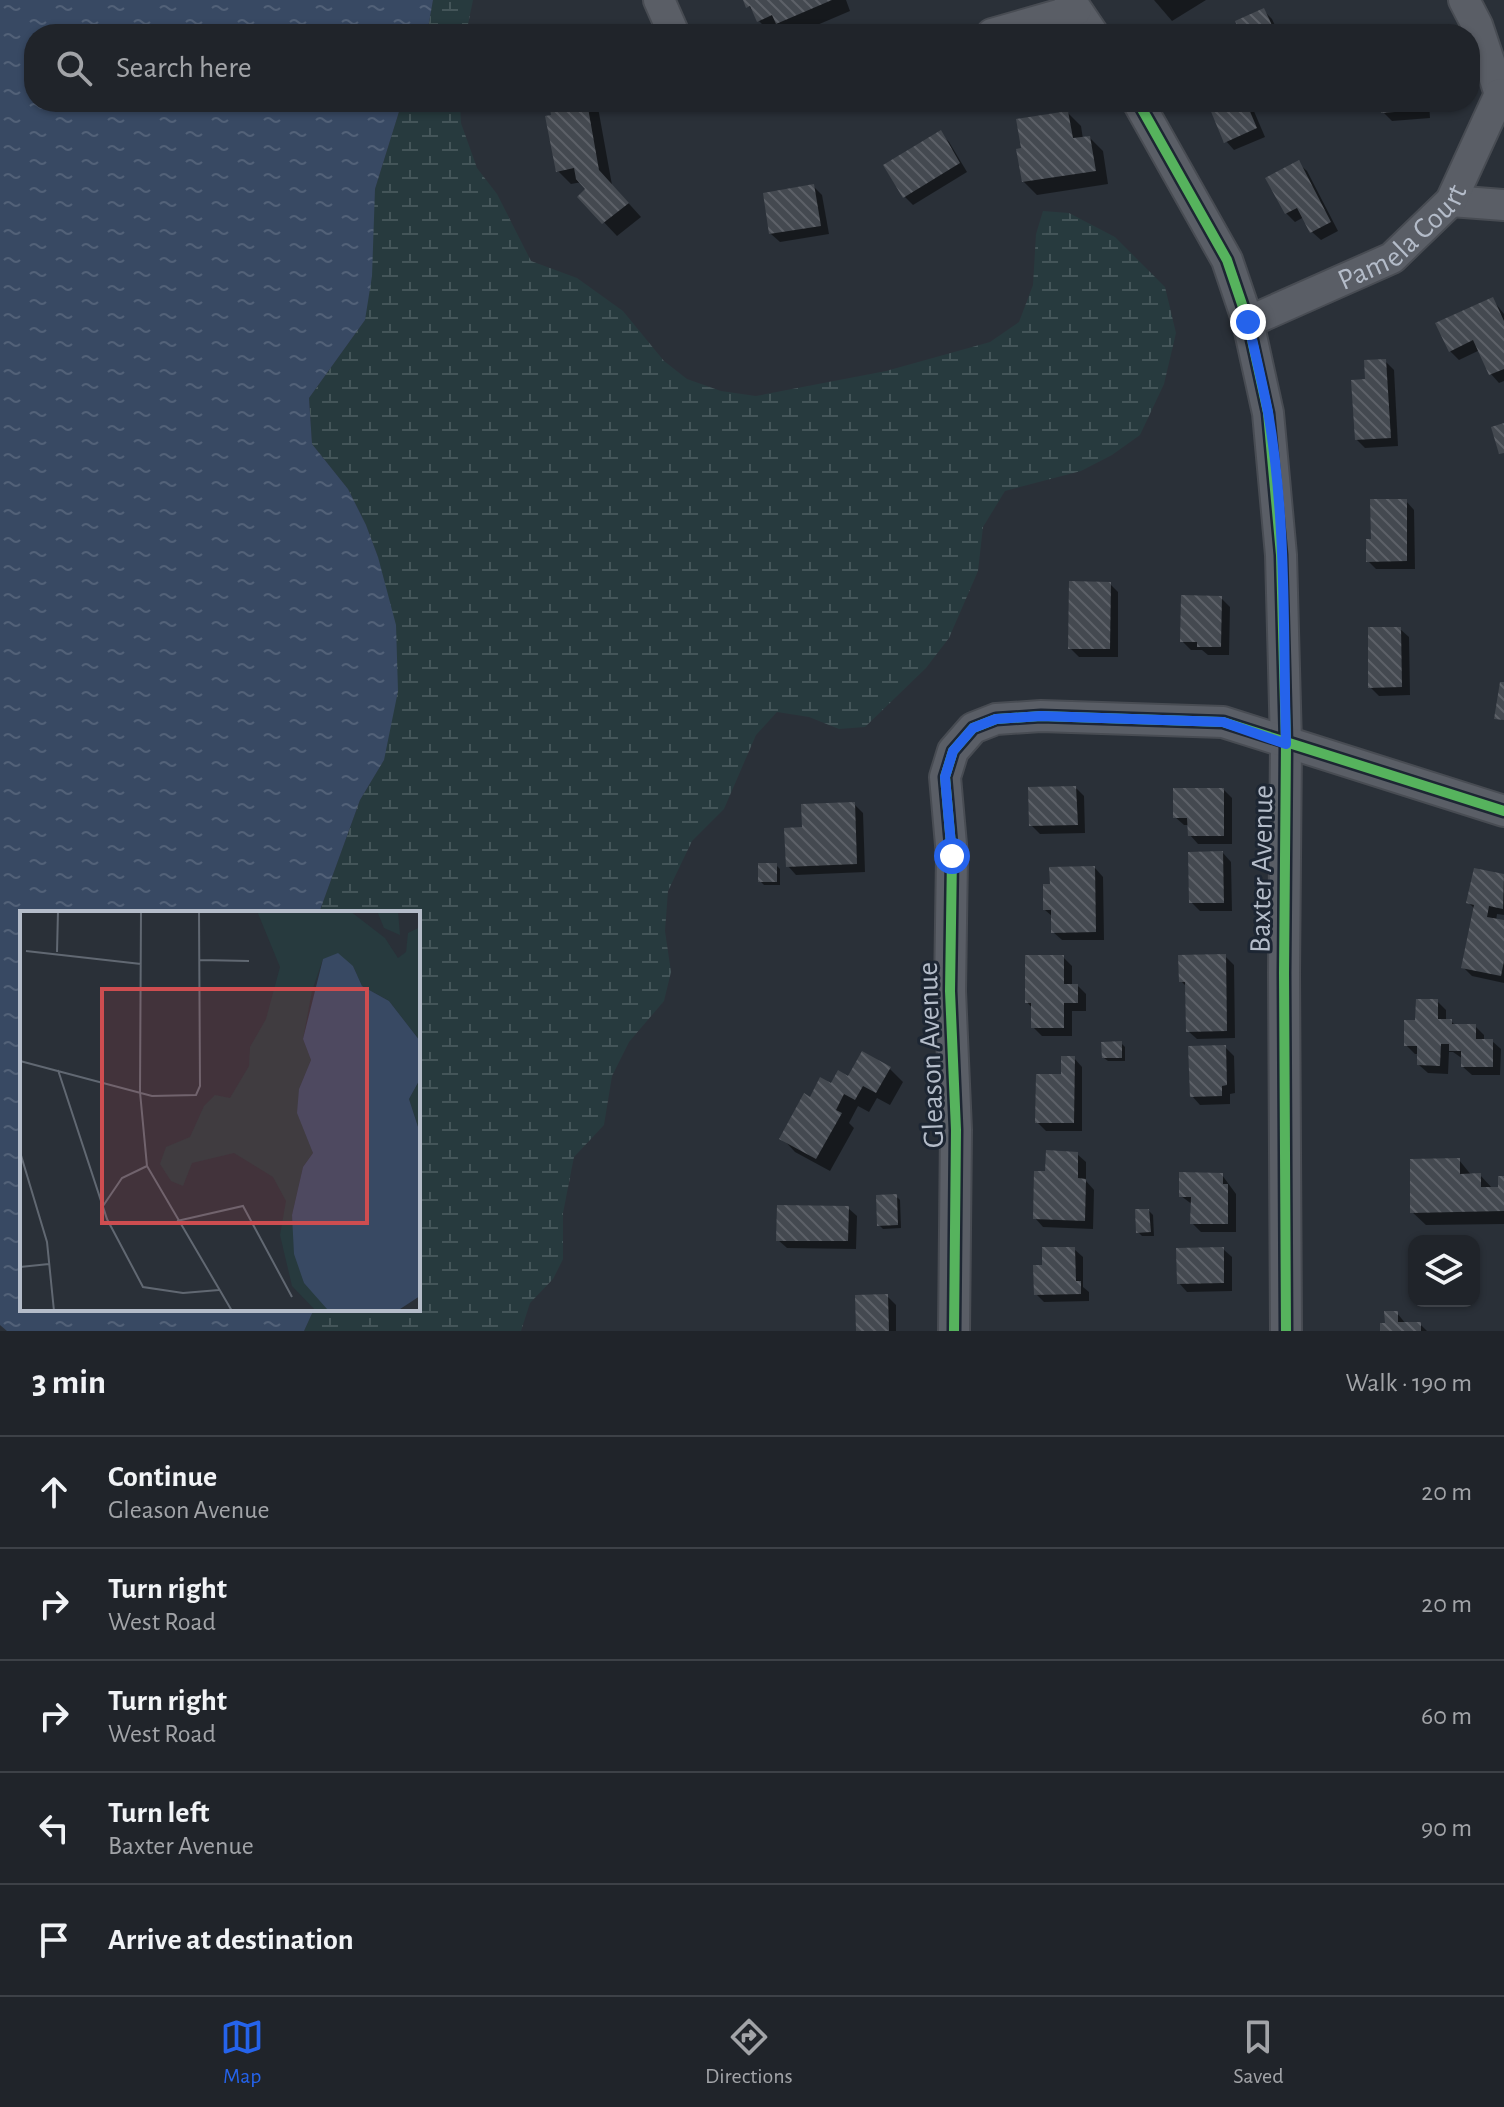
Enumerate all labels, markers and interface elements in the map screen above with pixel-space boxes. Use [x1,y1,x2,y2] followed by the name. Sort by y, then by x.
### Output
[24,24,1480,112] search box
[52,46,96,90] icon: search
[116,53,252,83] text: Search here
[1333,180,1473,296] street label: Pamela Court
[1230,304,1266,340] route end
[1246,785,1278,953] street label: Baxter Avenue
[934,838,970,874] route start
[20,911,420,1311] inset map
[913,961,949,1149] street label: Gleason Avenue
[1408,1235,1480,1307] map controls
[1408,1235,1480,1307] button: layers
[32,1366,106,1400] text: 3 min
[1345,1370,1472,1396] text: Walk · 190 m
[108,1462,217,1492] text: Continue
[32,1470,76,1514] icon: ahead
[1421,1479,1472,1505] text: 20 m
[108,1497,269,1523] text: Gleason Avenue
[108,1574,227,1604] text: Turn right
[32,1582,76,1626] icon: right
[1421,1591,1472,1617] text: 20 m
[108,1609,216,1635] text: West Road
[108,1686,227,1716] text: Turn right
[32,1694,76,1738] icon: right
[1421,1703,1472,1729] text: 60 m
[108,1721,216,1747] text: West Road
[108,1798,209,1828] text: Turn left
[32,1806,76,1850] icon: left
[1421,1815,1472,1841] text: 90 m
[108,1833,254,1859] text: Baxter Avenue
[32,1918,76,1962] icon: arrive
[108,1925,354,1955] text: Arrive at destination
[220,2015,264,2089] tab: Map
[705,2015,793,2089] tab: Directions
[1233,2015,1284,2089] tab: Saved

